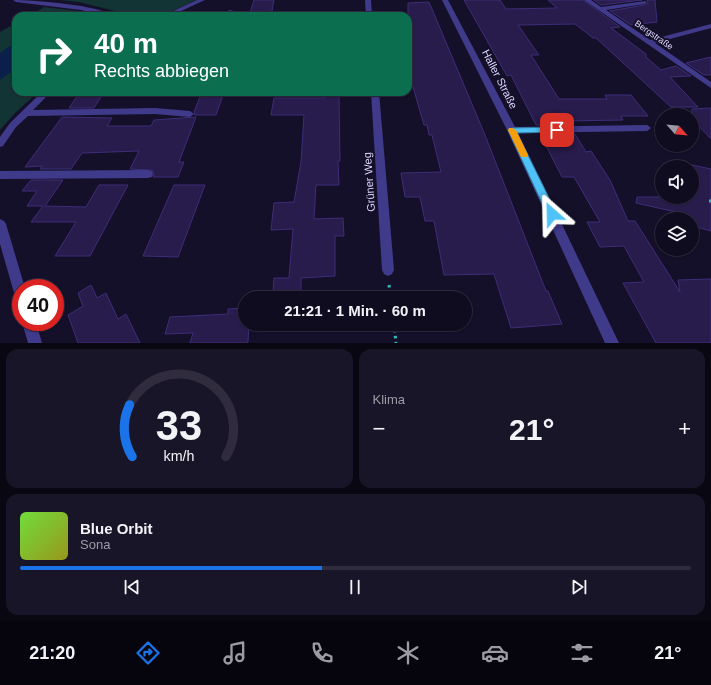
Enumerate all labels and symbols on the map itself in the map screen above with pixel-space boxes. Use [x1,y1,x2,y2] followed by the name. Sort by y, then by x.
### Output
[633,18,675,52] street label: Bergstraße
[480,47,520,111] street label: Haller Straße
[655,108,699,152] north arrow
[540,113,574,147] pin
[361,152,377,212] street label: Grüner Weg
[531,193,573,235] position arrow
[12,279,64,331] speed limit sign: 40

